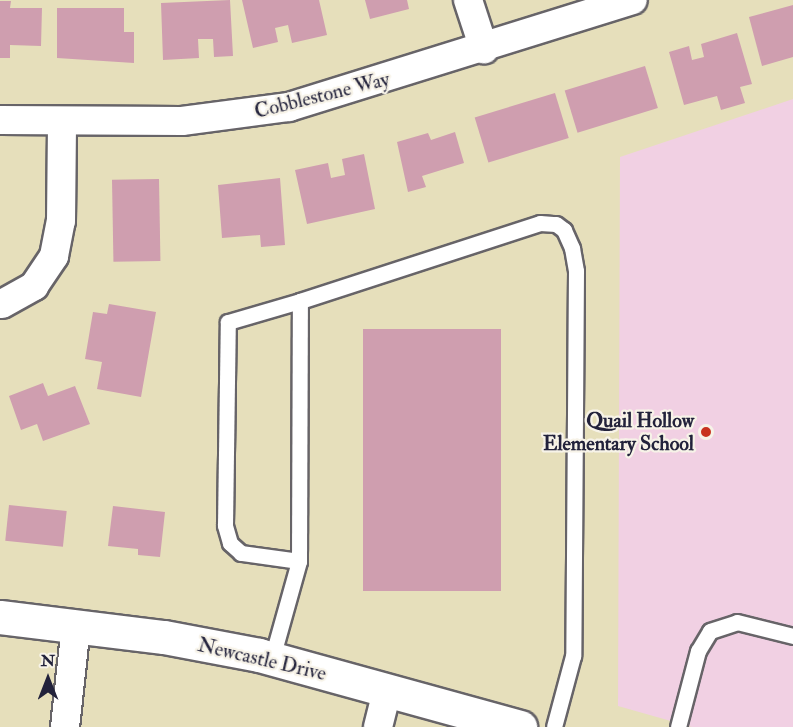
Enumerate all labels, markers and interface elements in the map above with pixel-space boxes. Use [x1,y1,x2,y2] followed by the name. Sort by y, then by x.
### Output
[252,67,392,123] street label: Cobblestone Way
[543,408,694,455] place label: Quail Hollow Elementary School
[699,425,713,439] marker: Quail Hollow Elementary School
[195,633,329,685] street label: Newcastle Drive
[18,649,78,709] north arrow
[41,651,55,671] text: N

